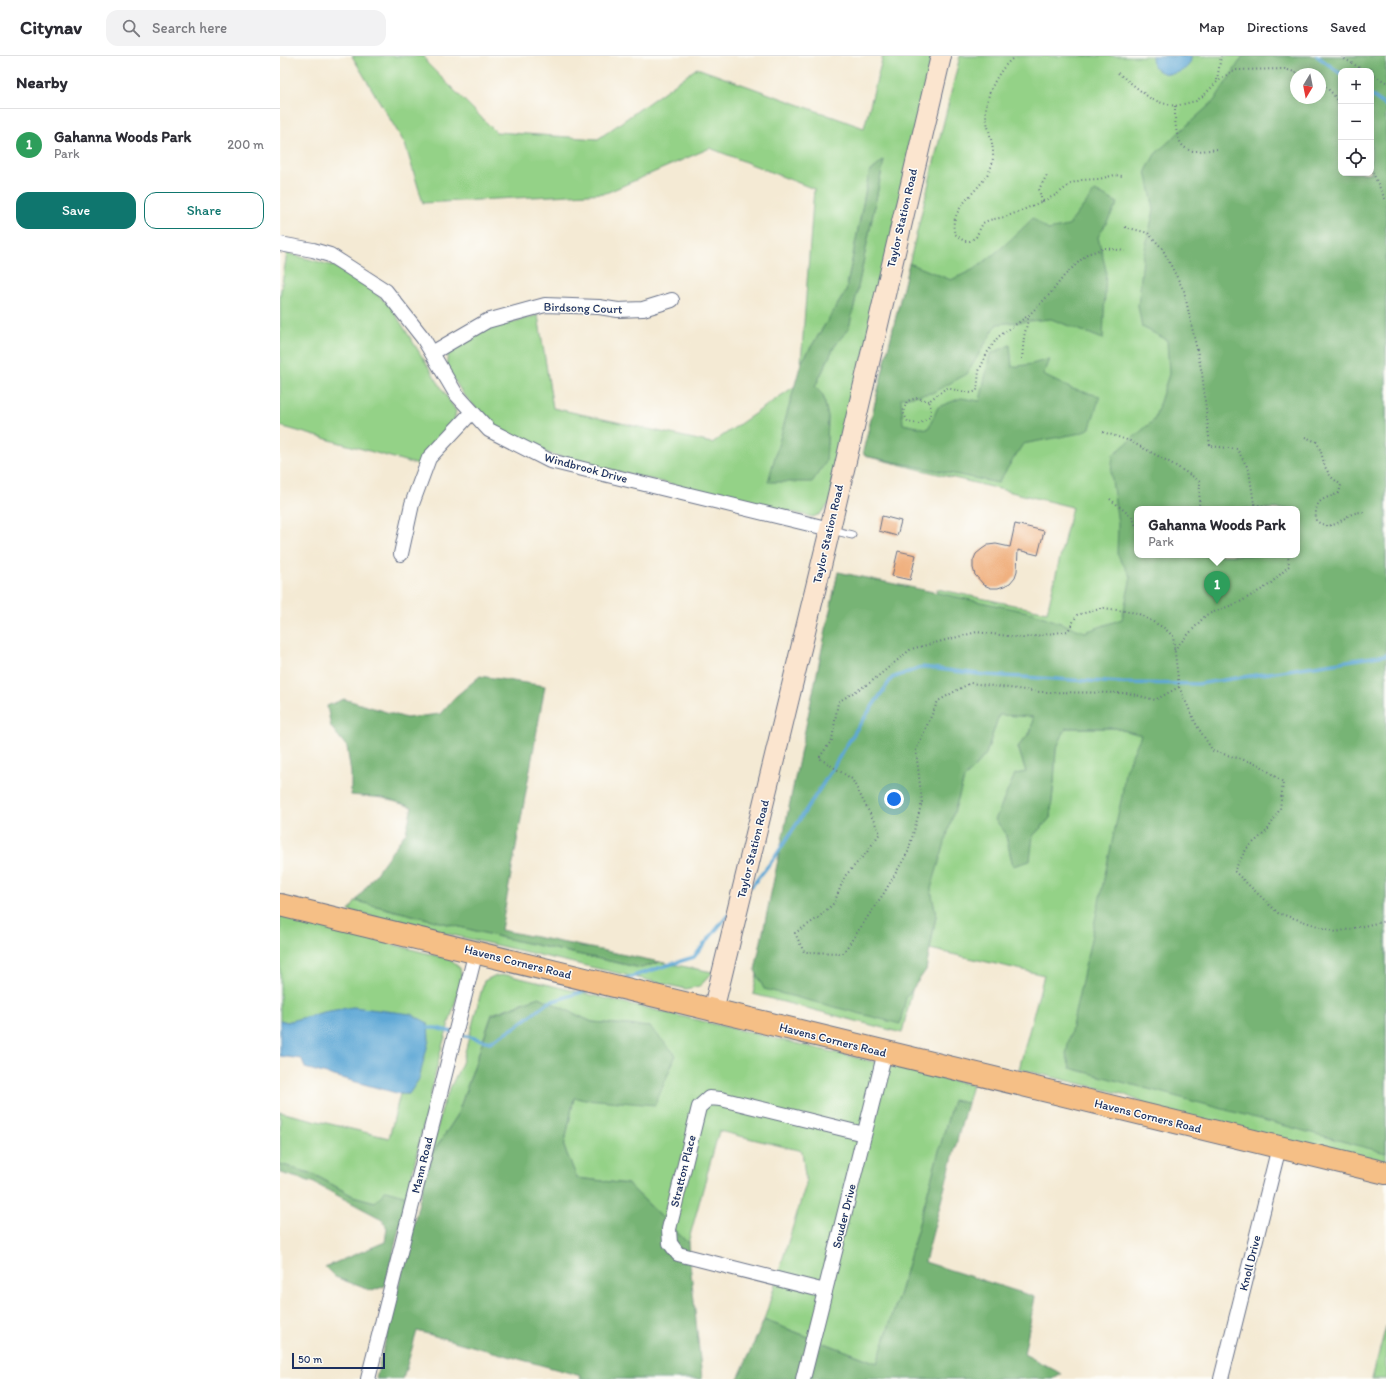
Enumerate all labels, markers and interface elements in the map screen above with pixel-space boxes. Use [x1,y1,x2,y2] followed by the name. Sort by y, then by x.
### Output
[106,10,386,46] search box
[20,16,82,39] text: Citynav
[120,17,142,39] icon: search
[152,19,227,37] text: Search here
[1199,19,1225,36] text: Map
[1247,19,1308,36] text: Directions
[1330,19,1366,36] text: Saved
[1290,68,1326,104] north arrow
[1338,68,1374,176] map controls
[1338,68,1374,104] button: +
[16,72,68,92] text: Nearby
[1338,104,1374,140] button: −
[54,128,191,146] text: Gahanna Woods Park
[26,137,32,152] text: 1
[227,137,264,152] text: 200 m
[1338,140,1374,176] button: locate
[54,146,80,161] text: Park
[884,167,920,269] street label: Taylor Station Road
[16,192,136,229] button: Save
[144,192,264,229] button: Share
[543,300,623,316] street label: Birdsong Court
[543,450,629,486] street label: Windbrook Drive
[810,483,846,585] street label: Taylor Station Road
[1134,506,1300,558] popup
[1148,516,1286,534] text: Gahanna Woods Park
[1148,534,1174,549] text: Park
[1204,571,1230,604] pin: 1
[884,789,904,809] your location
[734,798,772,900] street label: Taylor Station Road
[463,942,573,982] street label: Havens Corners Road
[778,1020,888,1060] street label: Havens Corners Road
[1093,1096,1203,1136] street label: Havens Corners Road
[667,1133,699,1209] street label: Stratton Place
[408,1135,436,1195] street label: Mann Road
[829,1182,859,1250] street label: Souder Drive
[1236,1234,1264,1292] street label: Knoll Drive
[292,1351,385,1370] scale bar
[298,1353,322,1366] text: 50 m

